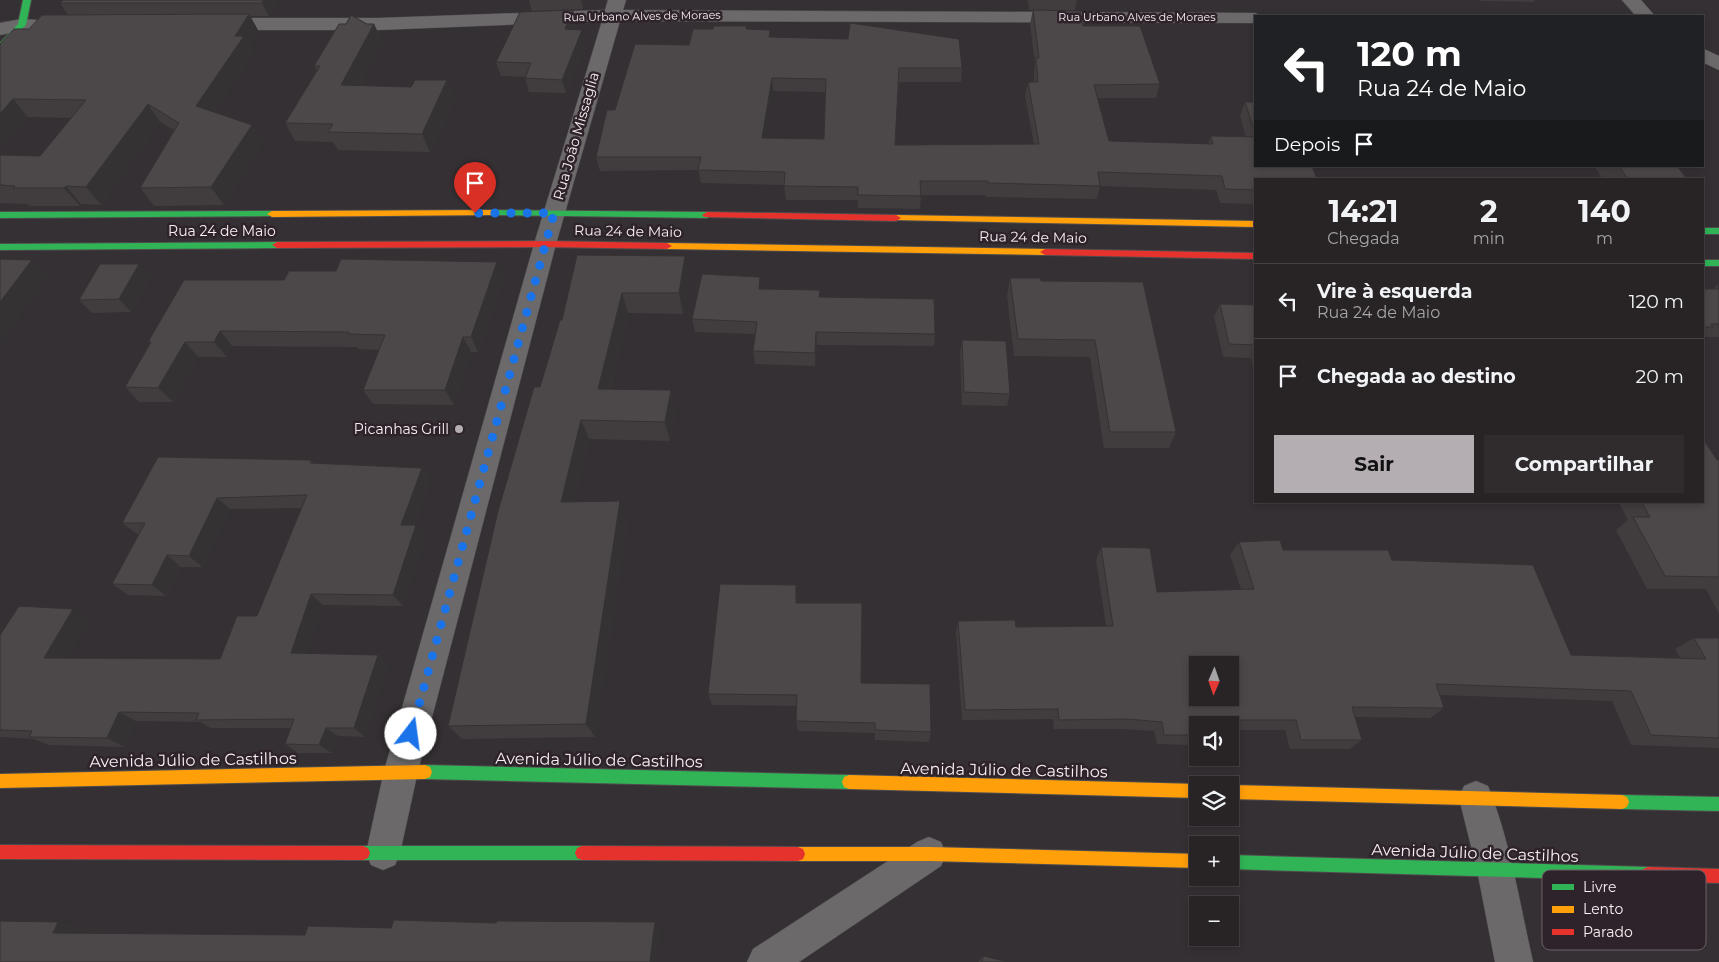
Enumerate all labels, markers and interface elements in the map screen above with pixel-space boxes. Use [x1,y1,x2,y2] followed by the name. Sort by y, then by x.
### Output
[563,8,721,24] street label: Rua Urbano Alves de Moraes
[1058,10,1216,24] street label: Rua Urbano Alves de Moraes
[1357,32,1462,75] text: 120 m
[1274,35,1339,100] icon: left
[549,70,603,202] street label: Rua João Missaglia
[1357,75,1526,102] text: Rua 24 de Maio
[1350,130,1378,158] icon: arrive
[1274,133,1340,156] text: Depois
[454,162,496,213] pin
[461,169,489,197] icon: arrive
[1328,193,1398,230] text: 14:21
[1480,193,1498,230] text: 2
[1578,193,1631,230] text: 140
[574,221,682,241] street label: Rua 24 de Maio
[168,222,276,240] street label: Rua 24 de Maio
[979,227,1087,247] street label: Rua 24 de Maio
[1327,229,1400,248] text: Chegada
[1473,229,1505,248] text: min
[1596,229,1613,248] text: m
[1317,280,1472,303] text: Vire à esquerda
[1274,287,1302,315] icon: left
[1629,290,1684,313] text: 120 m
[1317,303,1440,322] text: Rua 24 de Maio
[1274,362,1302,390] icon: arrive
[1317,365,1516,388] text: Chegada ao destino
[1636,365,1684,388] text: 20 m
[354,420,449,438] place label: Picanhas Grill
[453,423,465,435] marker: Picanhas Grill
[1274,435,1474,493] button: Sair
[1484,435,1684,493] button: Compartilhar
[1189,656,1239,706] north arrow
[1189,656,1239,946] map controls
[384,707,436,759] position arrow
[1189,716,1239,766] button: sound
[89,749,297,771] street label: Avenida Júlio de Castilhos
[495,749,703,771] street label: Avenida Júlio de Castilhos
[900,759,1108,781] street label: Avenida Júlio de Castilhos
[1189,776,1239,826] button: layers
[1189,836,1239,886] button: +
[1371,840,1579,866] street label: Avenida Júlio de Castilhos
[1542,870,1706,950] legend
[1583,878,1617,896] text: Livre
[1189,896,1239,946] button: −
[1583,900,1623,918] text: Lento
[1583,923,1633,941] text: Parado

